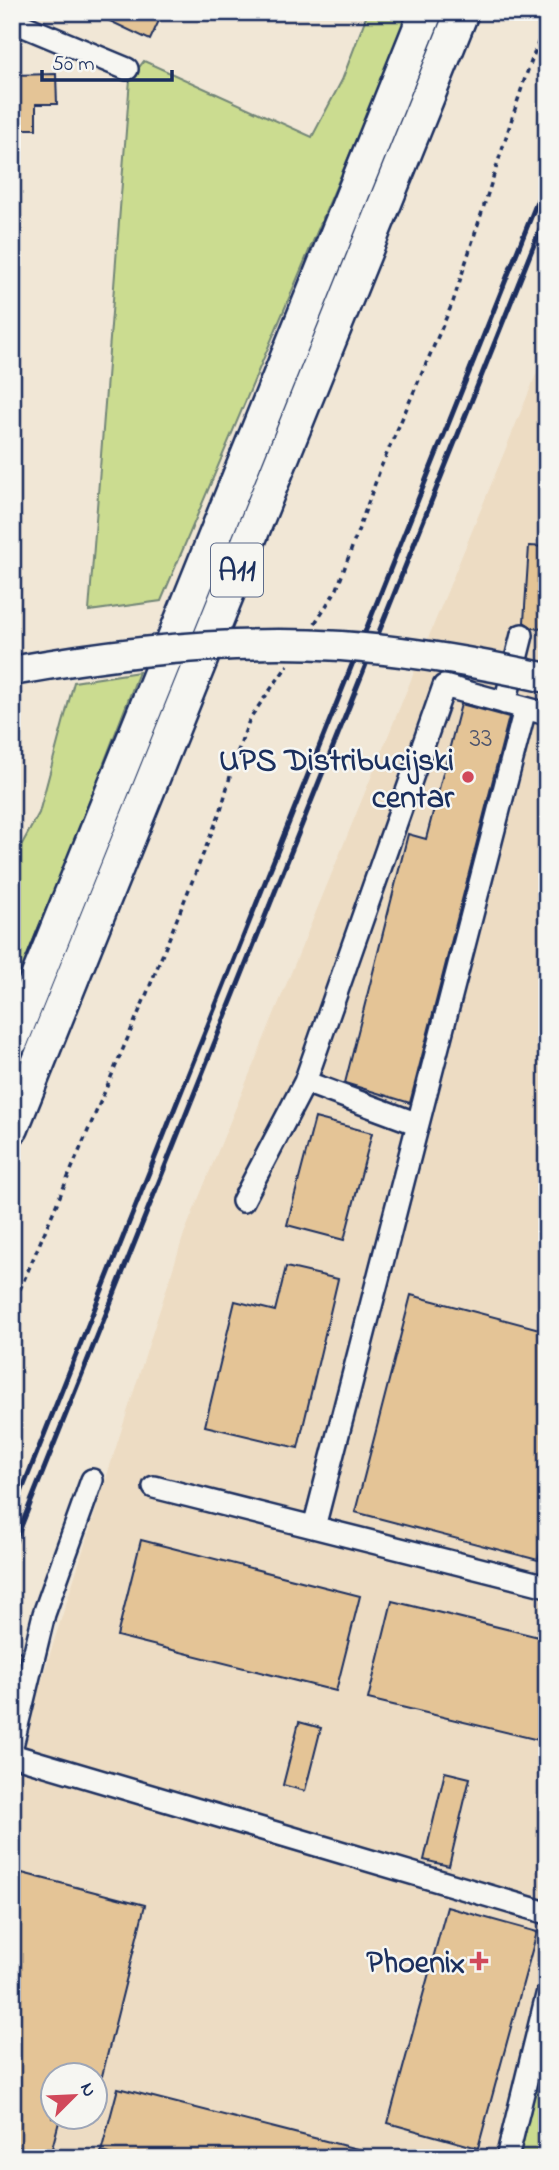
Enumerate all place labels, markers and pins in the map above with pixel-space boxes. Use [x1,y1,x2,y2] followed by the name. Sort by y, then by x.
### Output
[219,739,455,823] place label: UPS Distribucijski centar
[460,769,476,785] marker: UPS Distribucijski centar
[366,1941,465,1988] place label: Phoenix
[471,1953,487,1969] marker: Phoenix

